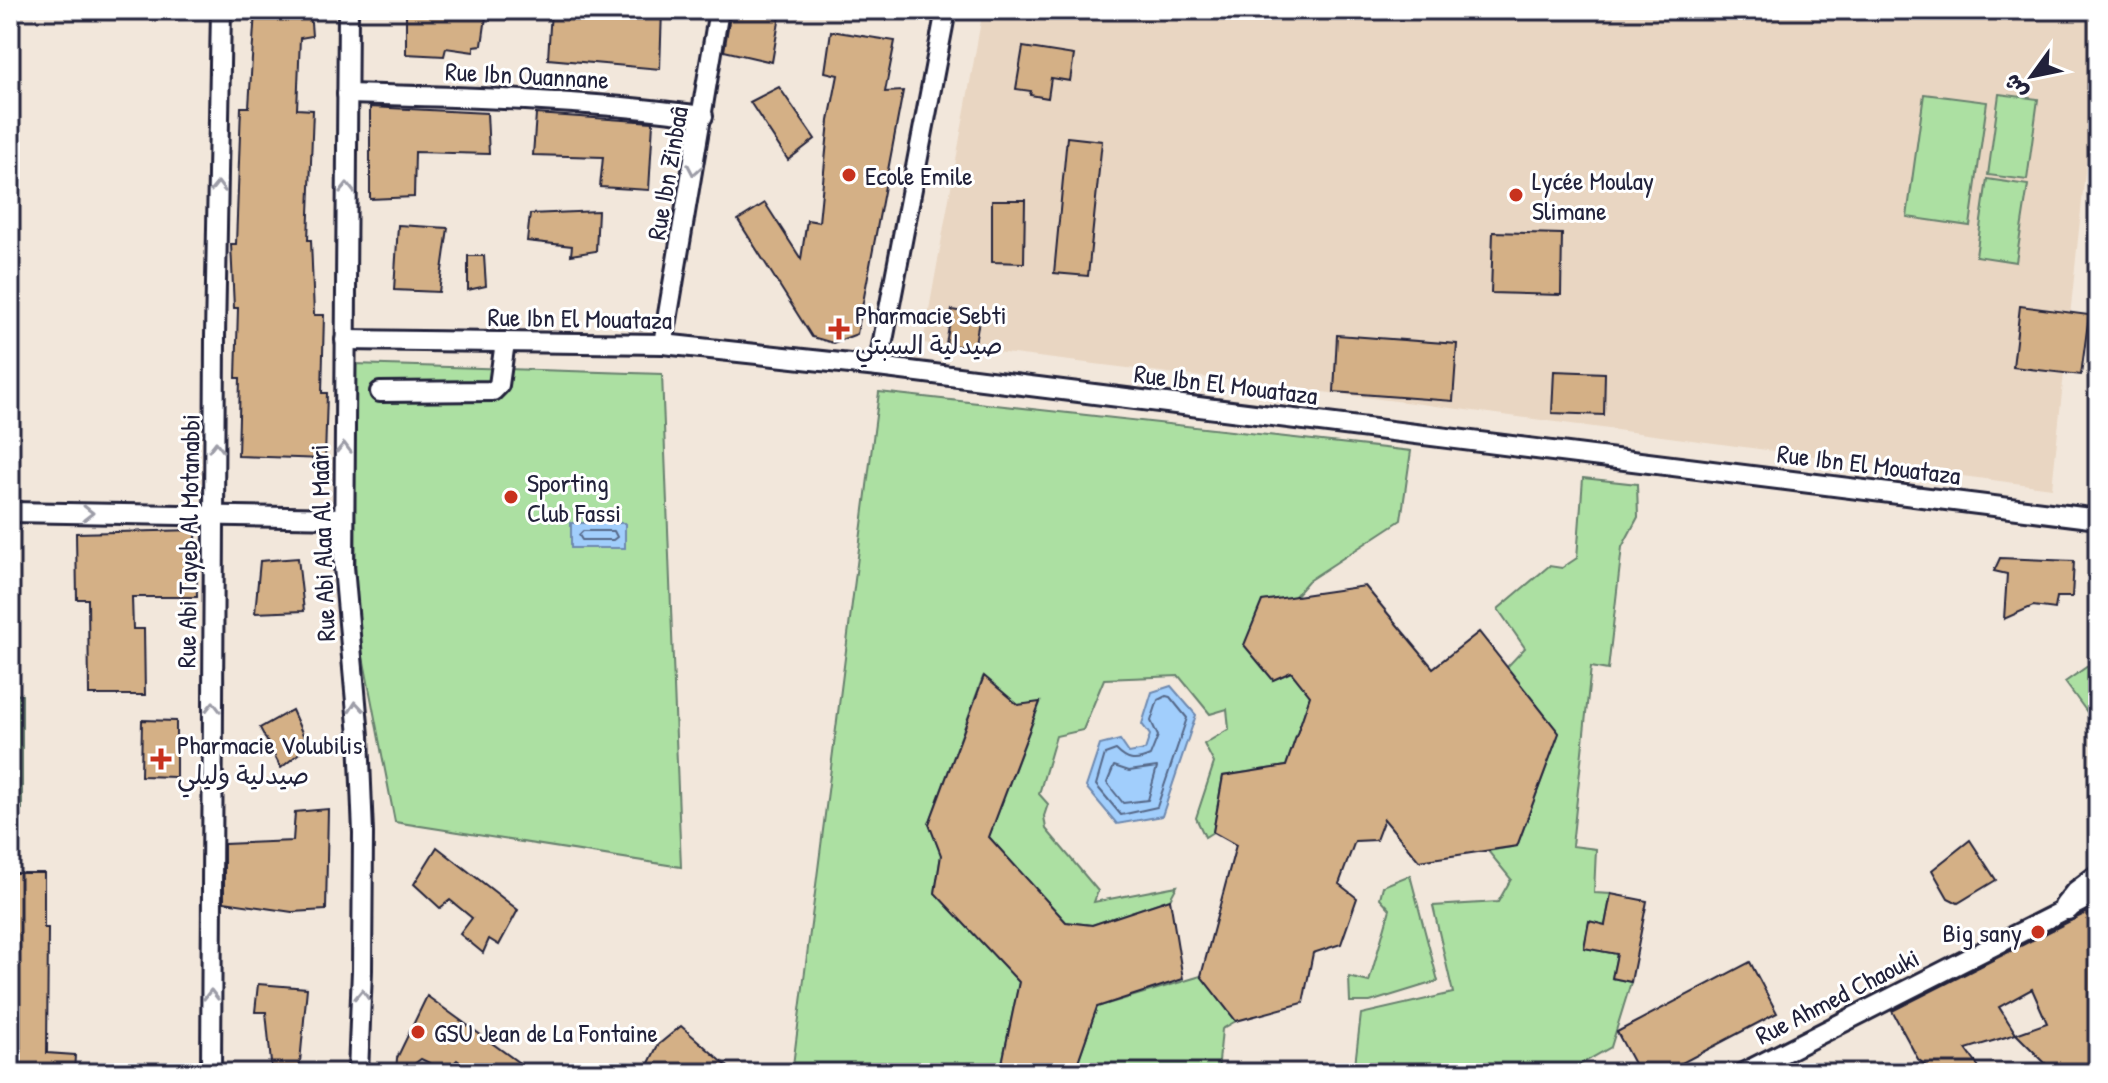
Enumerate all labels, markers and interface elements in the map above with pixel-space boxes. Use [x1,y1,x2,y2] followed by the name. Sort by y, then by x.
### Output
[1992,36,2072,116] north arrow
[444,53,610,97] street label: Rue Ibn Ouannane
[1996,69,2034,105] text: ش
[638,104,696,242] street label: Rue Ibn Zinbaâ
[865,158,973,193] place label: Ecole Emile
[686,163,703,177] one-way arrow
[1532,163,1654,228] place label: Lycée Moulay Slimane
[840,166,858,184] marker: Ecole Emile
[209,180,227,193] one-way arrow
[338,181,356,194] one-way arrow
[1507,186,1525,204] marker: Lycée Moulay Slimane
[855,297,1007,368] place label: Pharmacie Sebti صيدلية السبتي
[487,299,673,337] street label: Rue Ibn El Mouataza
[830,320,848,338] marker: Pharmacie Sebti صيدلية السبتي
[1132,355,1320,413] street label: Rue Ibn El Mouataza
[168,414,208,668] street label: Rue Abi Tayeb Al Motanabbi
[1775,435,1963,493] street label: Rue Ibn El Mouataza
[207,440,225,453] one-way arrow
[335,441,353,454] one-way arrow
[301,444,343,642] street label: Rue Abi Alaa Al Maâri
[527,465,621,530] place label: Sporting Club Fassi
[502,488,520,506] marker: Sporting Club Fassi
[82,504,95,522] one-way arrow
[204,700,221,713] one-way arrow
[348,700,365,713] one-way arrow
[177,727,362,798] place label: Pharmacie Volubilis صيدلية وليلي
[152,750,170,768] marker: Pharmacie Volubilis صيدلية وليلي
[1942,915,2022,950] place label: Big sany
[2029,923,2047,941] marker: Big sany
[1749,940,1925,1052] street label: Rue Ahmed Chaouki
[202,988,220,1001] one-way arrow
[353,988,370,1001] one-way arrow
[434,1015,658,1050] place label: GSU Jean de La Fontaine
[409,1023,427,1041] marker: GSU Jean de La Fontaine

